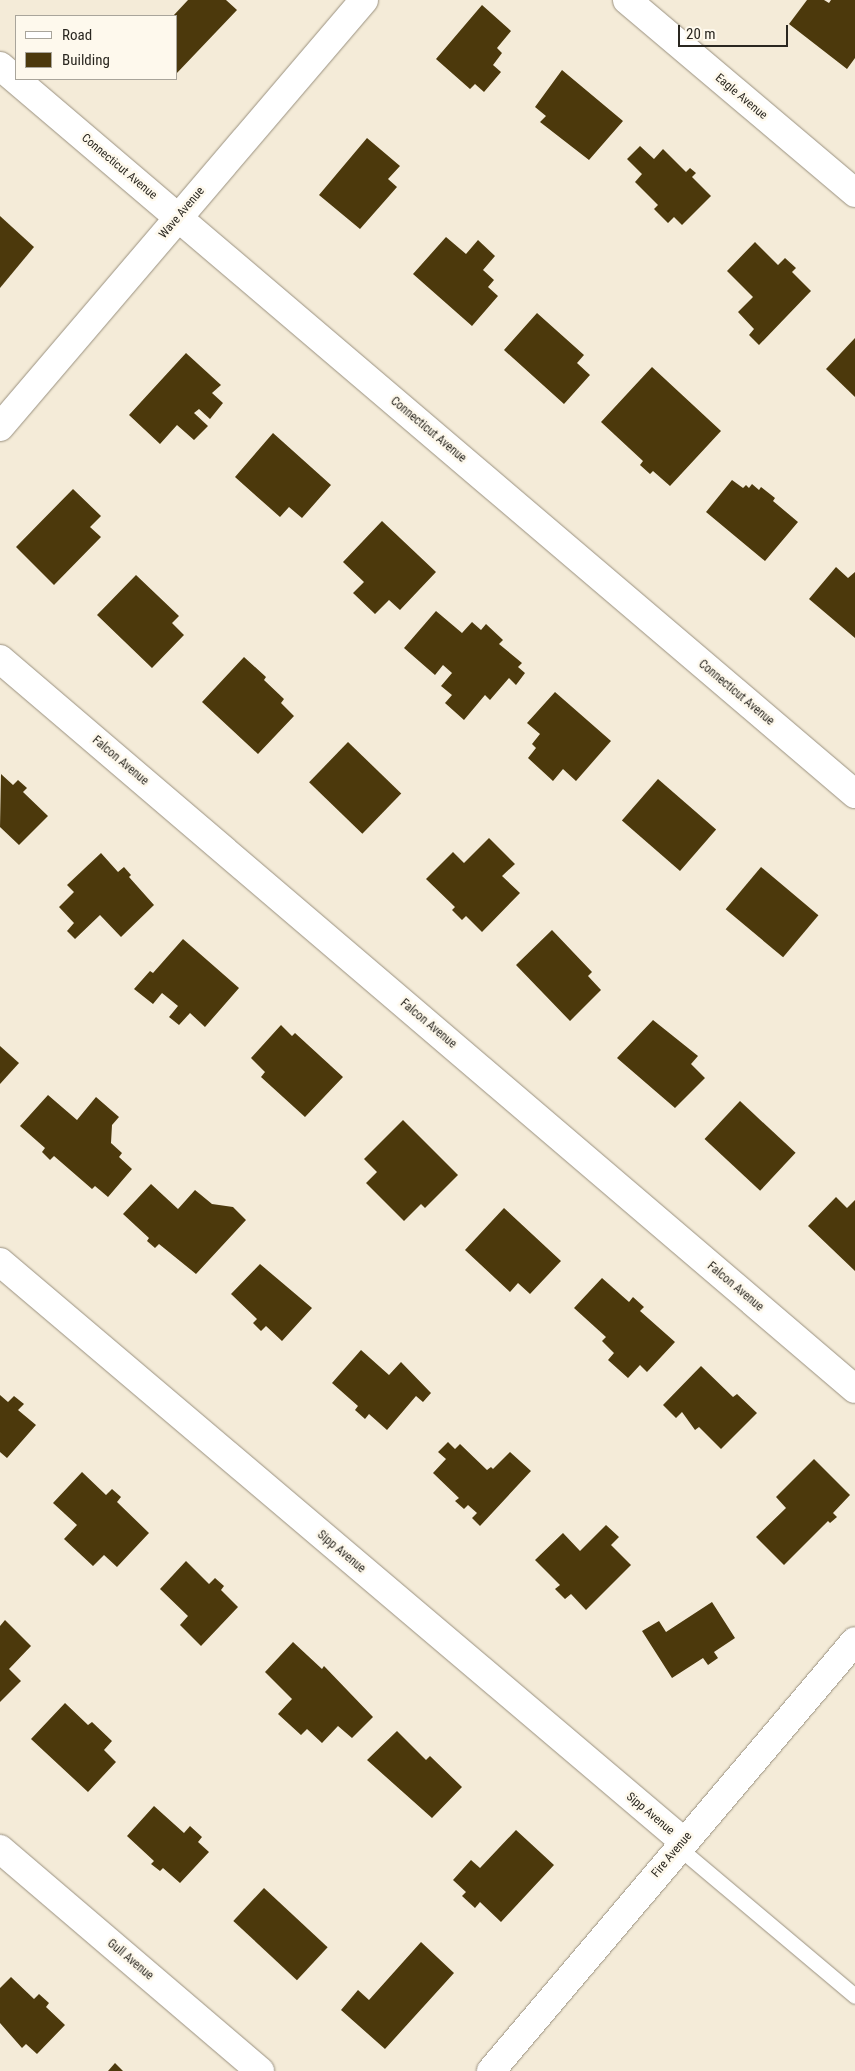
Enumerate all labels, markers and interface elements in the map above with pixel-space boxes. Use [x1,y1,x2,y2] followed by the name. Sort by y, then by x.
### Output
[15,15,178,80] legend
[680,15,790,47] scale bar
[686,25,716,43] text: 20 m
[62,26,92,44] text: Road
[62,51,110,69] text: Building
[712,71,770,123] street label: Eagle Avenue
[78,131,160,203] street label: Connecticut Avenue
[156,184,208,242] street label: Wave Avenue
[387,394,469,466] street label: Connecticut Avenue
[695,657,777,729] street label: Connecticut Avenue
[89,733,151,789] street label: Falcon Avenue
[397,996,459,1052] street label: Falcon Avenue
[704,1259,766,1315] street label: Falcon Avenue
[314,1528,368,1576] street label: Sipp Avenue
[623,1790,677,1838] street label: Sipp Avenue
[649,1829,695,1881] street label: Fire Avenue
[104,1937,156,1983] street label: Gull Avenue

